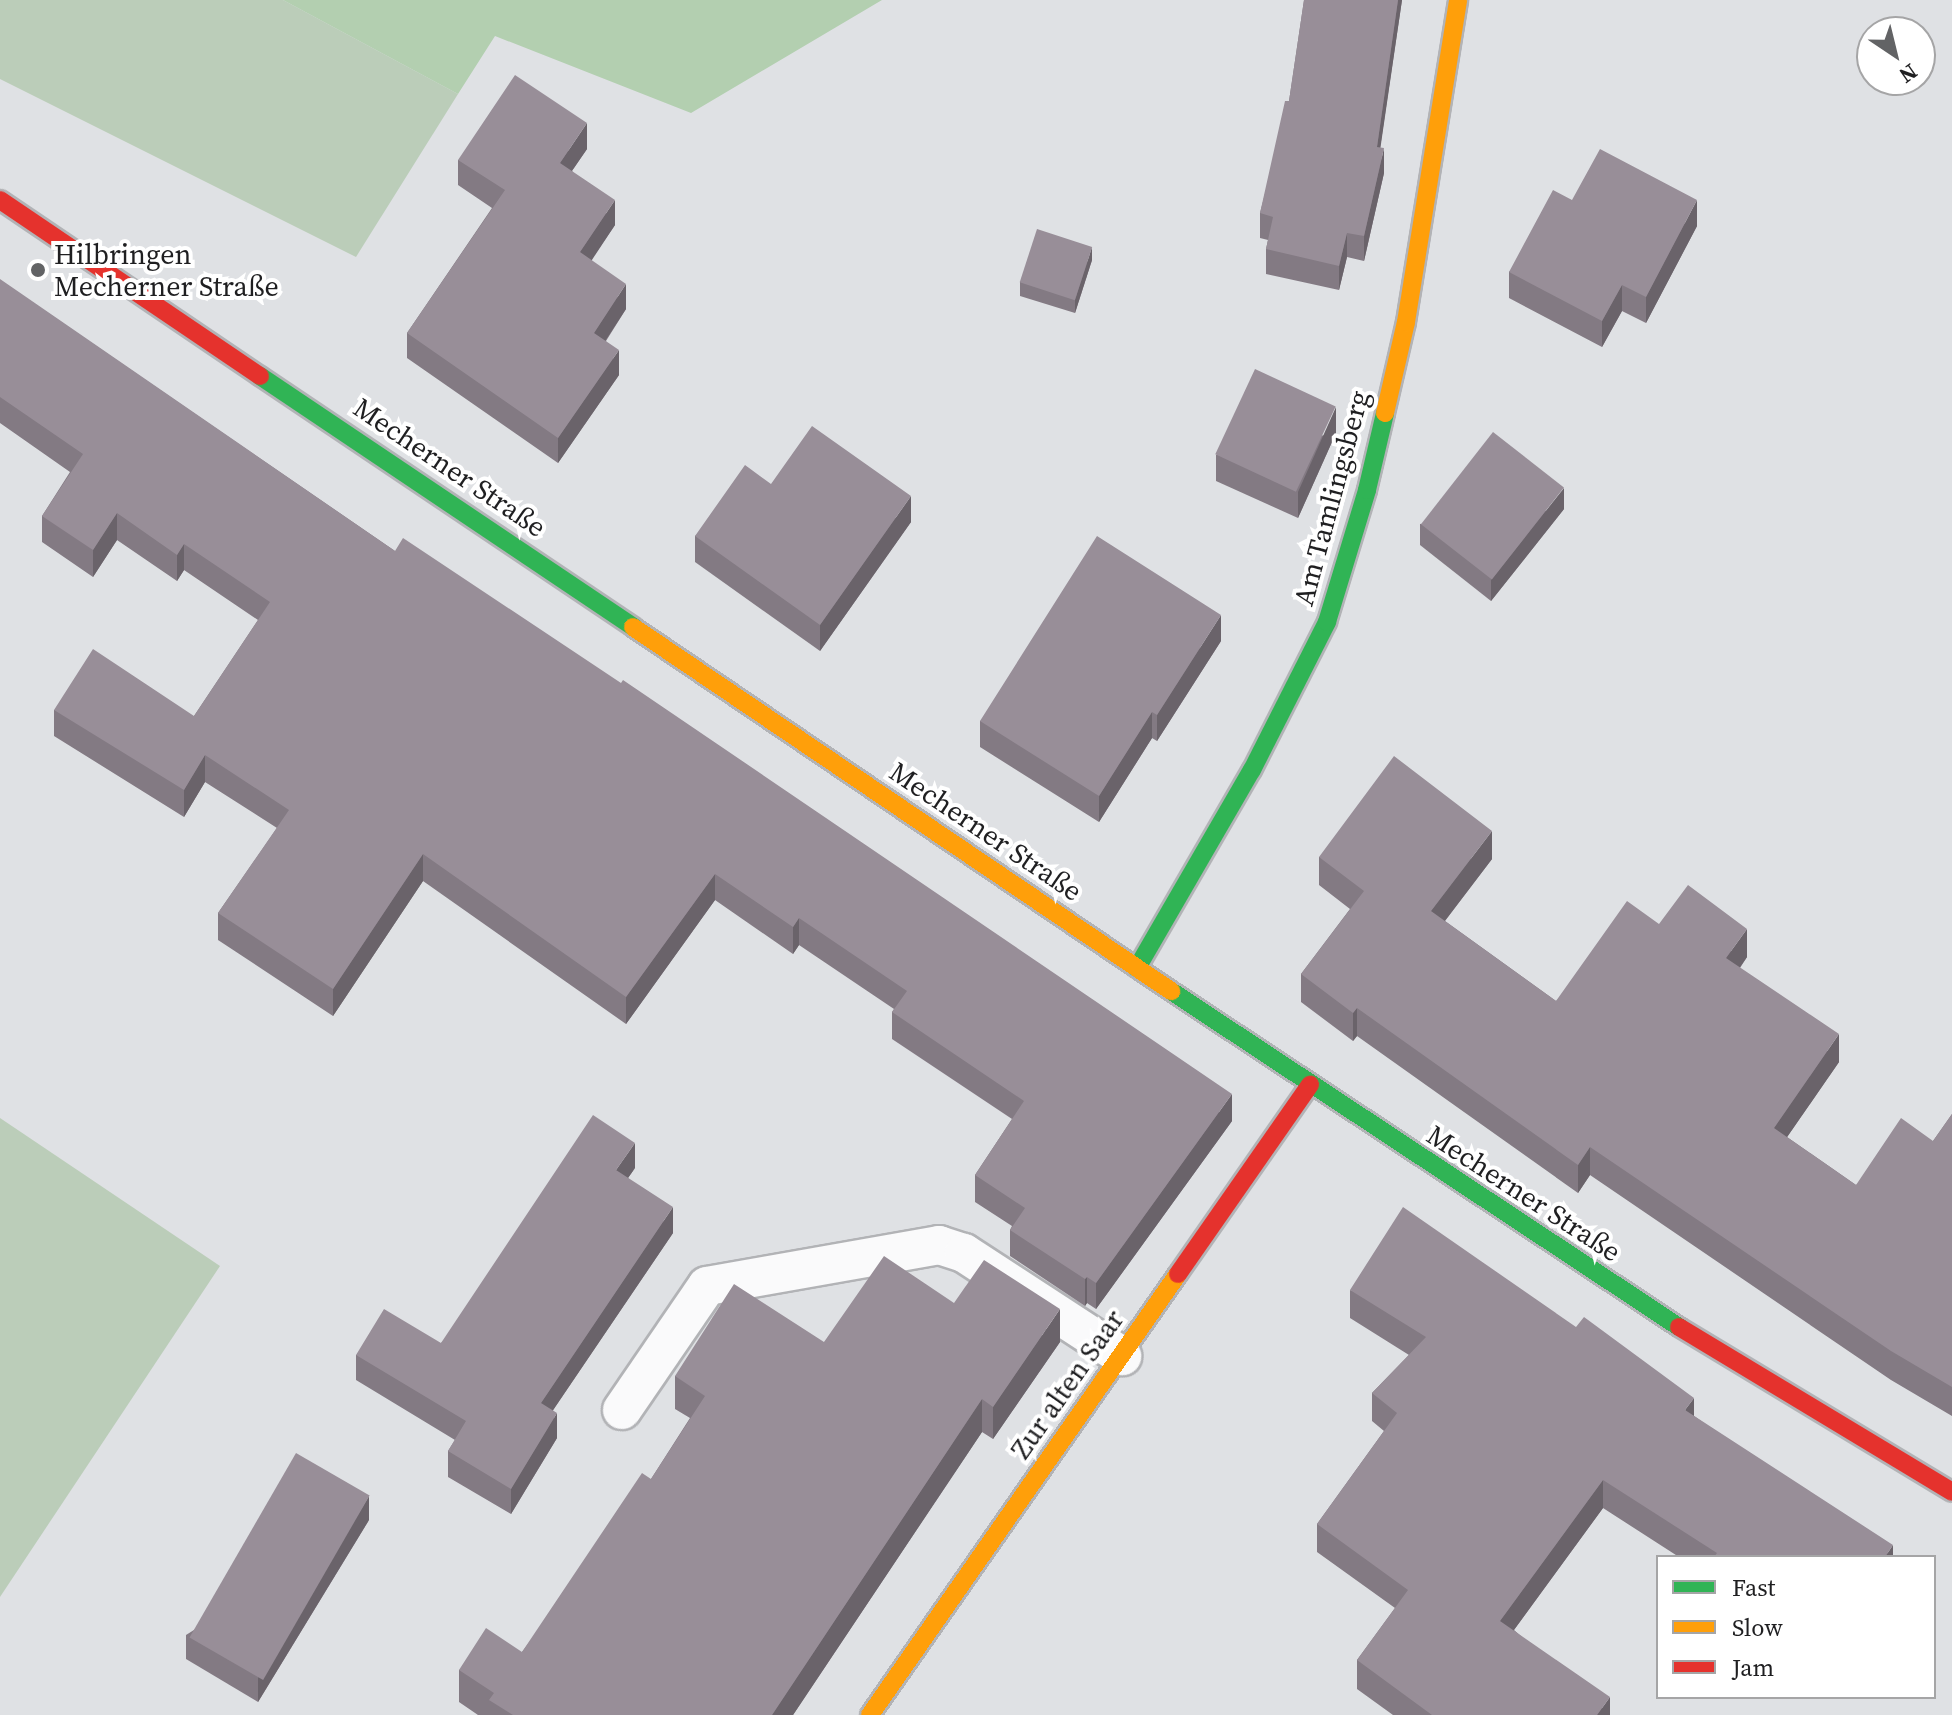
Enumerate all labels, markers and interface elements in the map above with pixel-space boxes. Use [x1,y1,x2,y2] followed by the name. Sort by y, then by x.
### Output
[1856,16,1936,96] north arrow
[1893,57,1924,91] text: N
[54,237,279,303] place label: Hilbringen Mecherner Straße
[29,261,47,279] marker: Hilbringen Mecherner Straße
[1286,386,1376,610] street label: Am Tamlingsberg
[347,390,553,544] street label: Mecherner Straße
[883,754,1089,908] street label: Mecherner Straße
[1421,1118,1627,1268] street label: Mecherner Straße
[1003,1303,1131,1465] street label: Zur alten Saar
[1656,1555,1936,1699] legend
[1732,1571,1775,1604] text: Fast
[1732,1611,1783,1644] text: Slow
[1732,1651,1774,1684] text: Jam

